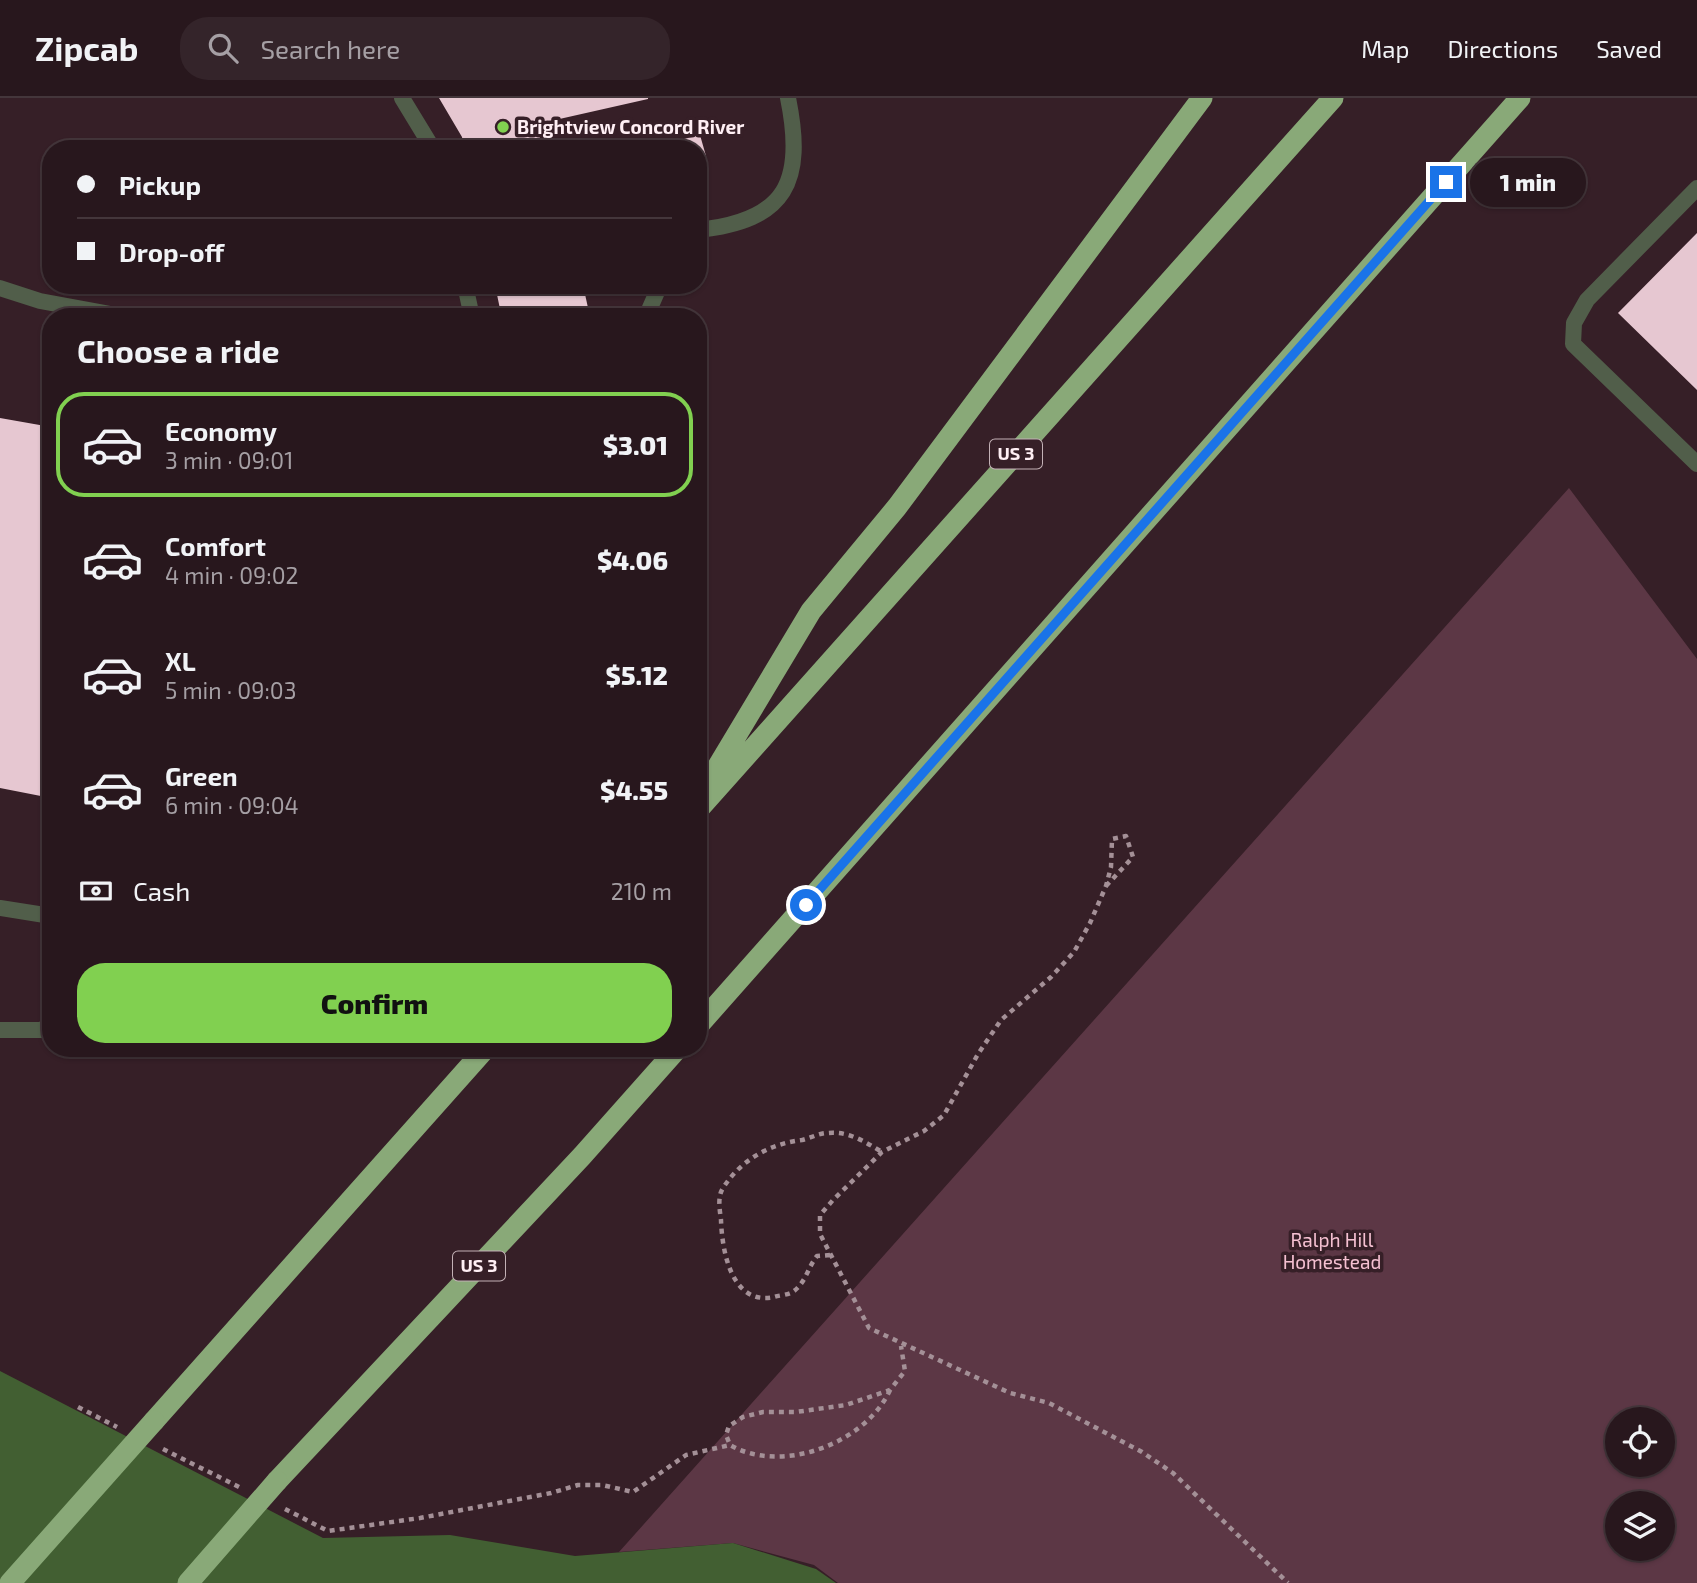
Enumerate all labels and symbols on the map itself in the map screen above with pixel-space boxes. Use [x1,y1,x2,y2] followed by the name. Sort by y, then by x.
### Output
[517,115,744,138] place label: Brightview Concord River
[495,119,511,135] marker: Brightview Concord River
[1470,158,1586,206] callout: 1 min
[1430,166,1462,198] route end
[990,440,1042,468] road number: US 3
[790,889,822,921] route start
[1283,1228,1381,1273] park label: Ralph Hill Homestead
[453,1252,505,1280] road number: US 3

